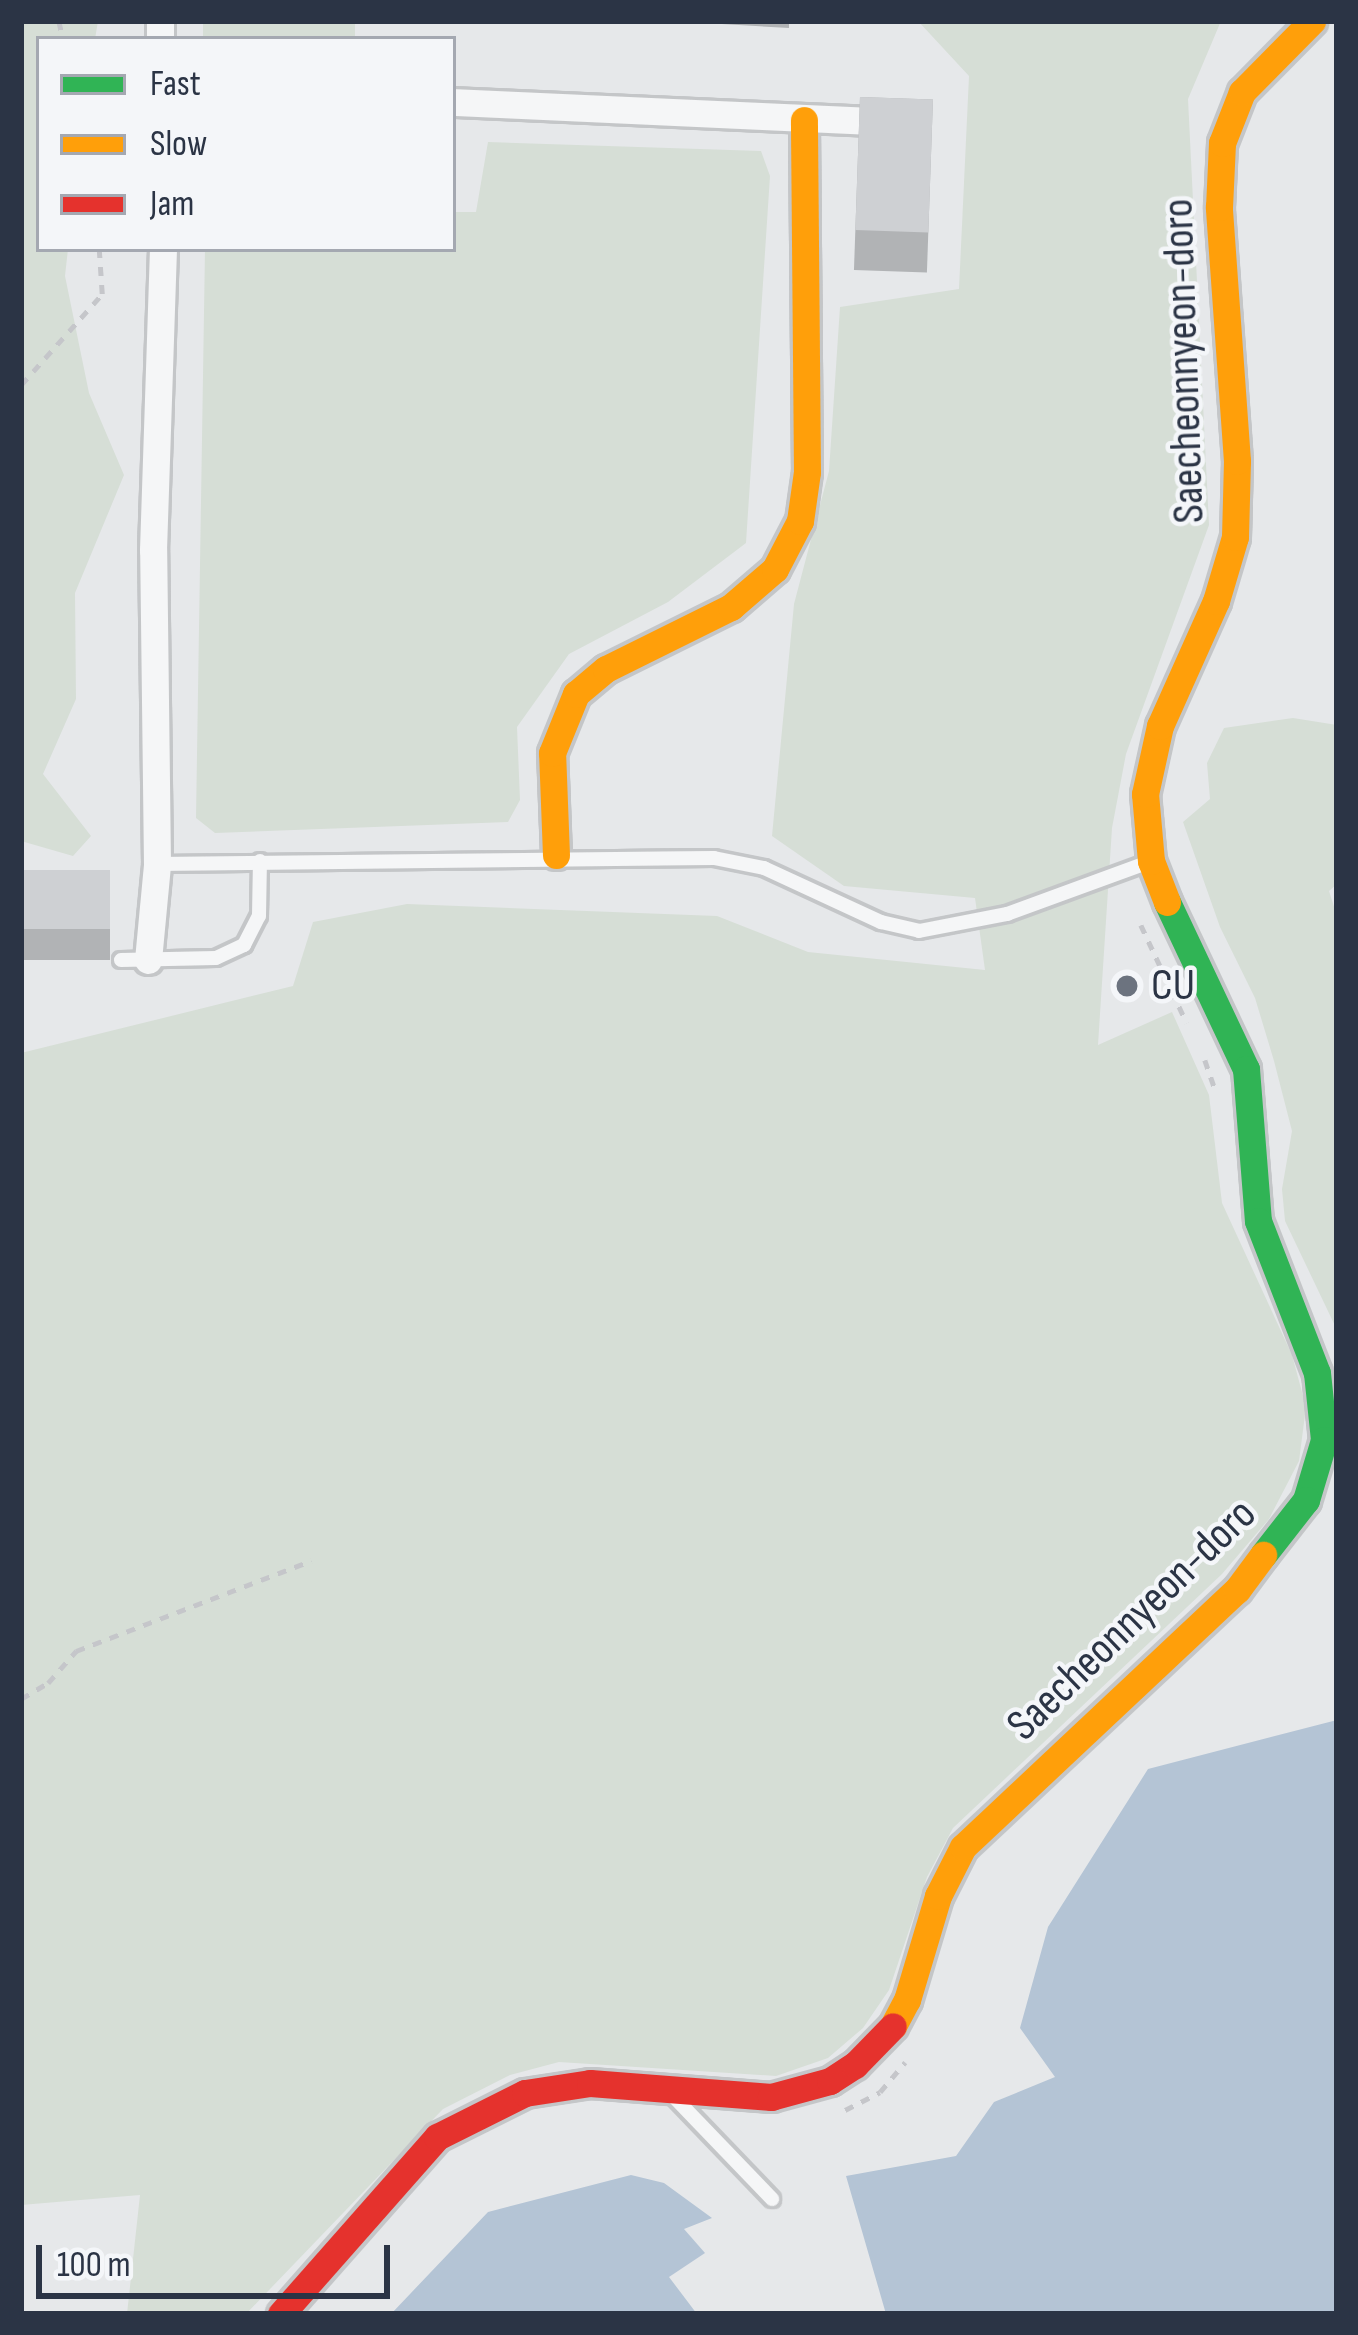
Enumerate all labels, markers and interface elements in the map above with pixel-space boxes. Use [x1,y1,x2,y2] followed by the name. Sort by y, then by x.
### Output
[36,36,456,252] legend
[150,63,201,106] text: Fast
[150,123,207,166] text: Slow
[150,183,194,226] text: Jam
[1151,198,1217,524] street label: Saecheonnyeon-doro
[1151,959,1195,1013] place label: CU
[1114,973,1140,999] marker: CU
[996,1488,1268,1752] street label: Saecheonnyeon-doro
[42,2221,396,2295] scale bar
[57,2244,131,2287] text: 100 m

